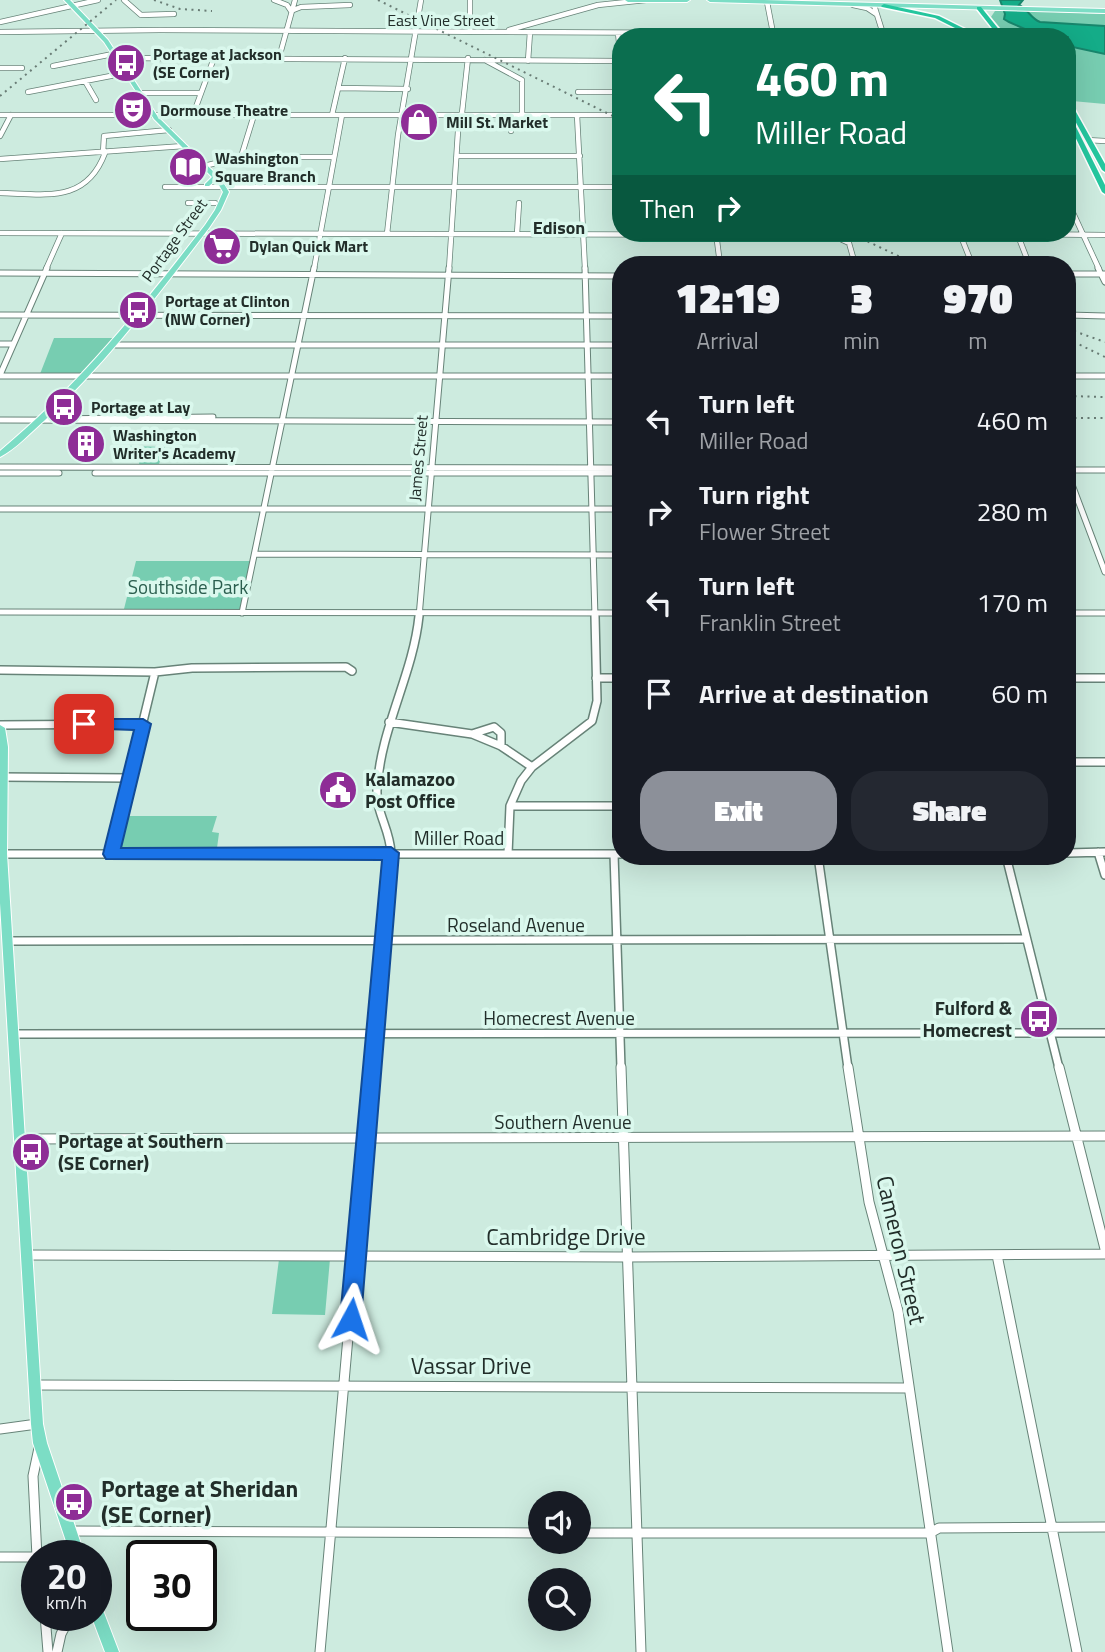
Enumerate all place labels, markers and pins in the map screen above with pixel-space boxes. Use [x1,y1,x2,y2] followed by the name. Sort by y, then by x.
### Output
[105,42,147,84] bus stop icon: Portage at Jackson (SE Corner)
[153,42,282,84] place label: Portage at Jackson (SE Corner)
[112,89,154,131] theatre icon: Dormouse Theatre
[160,98,288,122] place label: Dormouse Theatre
[398,101,440,143] shop icon: Mill St. Market
[446,110,548,134] place label: Mill St. Market
[167,146,209,188] library icon: Washington Square Branch
[215,146,316,188] place label: Washington Square Branch
[201,225,243,267] supermarket icon: Dylan Quick Mart
[249,234,368,258] place label: Dylan Quick Mart
[117,289,159,331] bus stop icon: Portage at Clinton (NW Corner)
[165,289,290,331] place label: Portage at Clinton (NW Corner)
[43,386,85,428] bus stop icon: Portage at Lay
[91,395,190,419] place label: Portage at Lay
[65,423,107,465] building icon: Washington Writer's Academy
[113,423,236,465] place label: Washington Writer's Academy
[54,694,114,754] pin
[365,764,456,815] place label: Kalamazoo Post Office
[317,769,359,811] public building icon: Kalamazoo Post Office
[922,993,1013,1044] place label: Fulford & Homecrest
[1018,998,1060,1040] bus stop icon: Fulford & Homecrest
[58,1126,223,1177] place label: Portage at Southern (SE Corner)
[10,1131,52,1173] bus stop icon: Portage at Southern (SE Corner)
[101,1471,298,1532] place label: Portage at Sheridan (SE Corner)
[53,1481,95,1523] bus stop icon: Portage at Sheridan (SE Corner)

